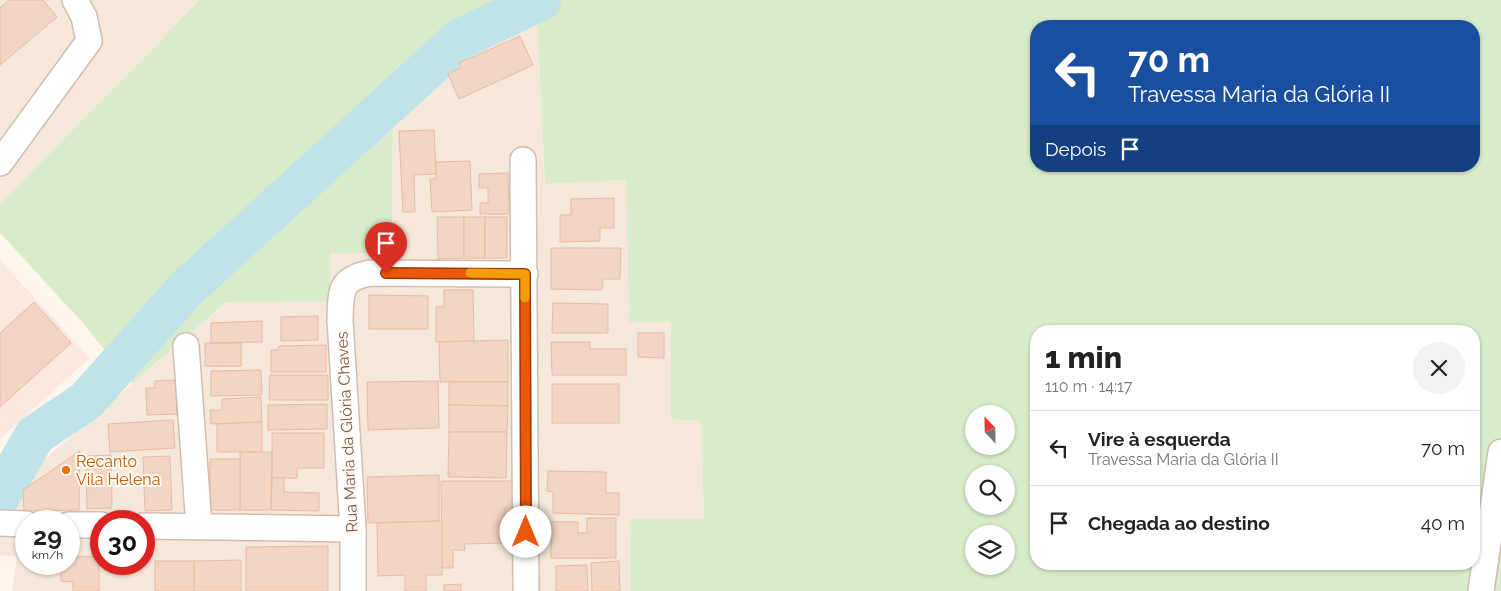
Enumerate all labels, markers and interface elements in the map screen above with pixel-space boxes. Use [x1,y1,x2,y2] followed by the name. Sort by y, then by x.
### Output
[1128,39,1210,80] text: 70 m
[1045,40,1110,105] icon: left
[1128,81,1390,107] text: Travessa Maria da Glória II
[1116,135,1144,163] icon: arrive
[1045,138,1106,160] text: Depois
[365,222,407,273] pin
[372,229,400,257] icon: arrive
[332,331,362,533] street label: Rua Maria da Glória Chaves
[1045,340,1122,375] text: 1 min
[1413,342,1465,394] button: close
[1045,377,1132,396] text: 110 m · 14:17
[965,405,1015,455] north arrow
[965,405,1015,575] map controls
[1088,428,1231,450] text: Vire à esquerda
[1045,434,1073,462] icon: left
[1421,437,1465,459] text: 70 m
[1088,450,1279,469] text: Travessa Maria da Glória II
[76,452,160,489] place label: Recanto Vila Helena
[60,464,72,476] marker: Recanto Vila Helena
[965,465,1015,515] button: search
[499,505,551,557] position arrow
[1045,509,1073,537] icon: arrive
[90,510,155,575] speed limit sign: 30
[1088,512,1270,534] text: Chegada ao destino
[1421,512,1465,534] text: 40 m
[33,521,62,551] text: 29
[965,525,1015,575] button: layers
[32,548,63,562] text: km/h

